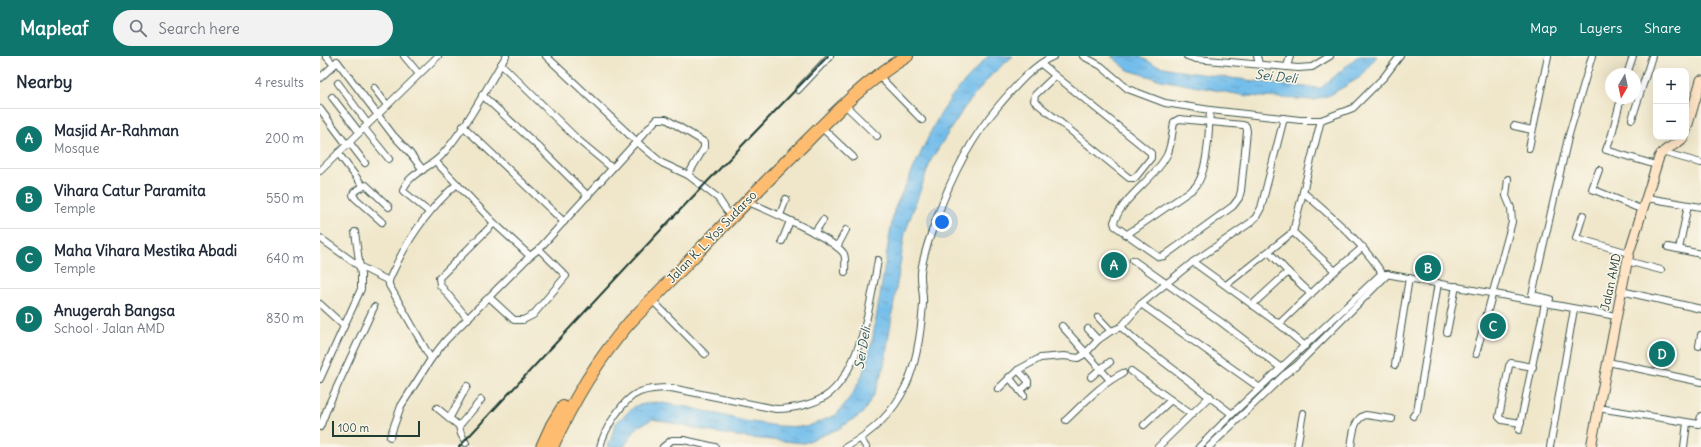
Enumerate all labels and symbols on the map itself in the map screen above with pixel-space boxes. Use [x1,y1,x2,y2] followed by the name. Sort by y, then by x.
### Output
[1254,66,1300,87] water label: Sei Deli
[1605,68,1641,104] north arrow
[664,187,760,286] street label: Jalan K. L. Yos Sudarso
[932,212,952,232] your location
[1101,250,1127,280] pin: A
[1597,252,1624,312] street label: Jalan AMD
[1415,253,1441,283] pin: B
[1480,311,1506,341] pin: C
[850,324,875,370] water label: Sei Deli
[1649,339,1675,369] pin: D
[332,419,420,438] scale bar

